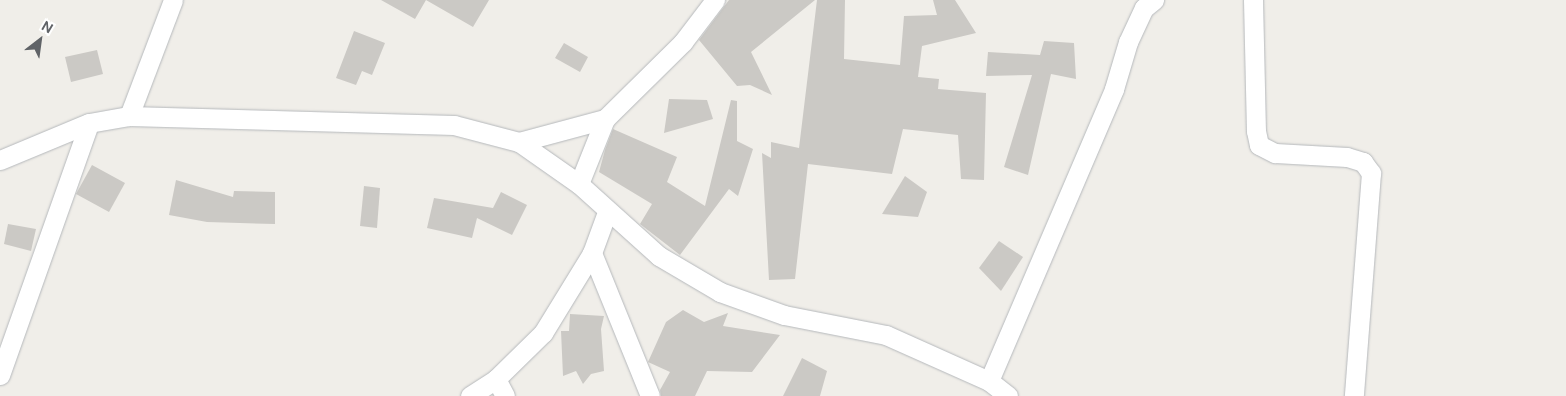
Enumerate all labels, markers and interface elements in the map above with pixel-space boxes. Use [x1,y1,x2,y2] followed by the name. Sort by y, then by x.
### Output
[15,15,65,65] north arrow
[39,17,56,37] text: N

